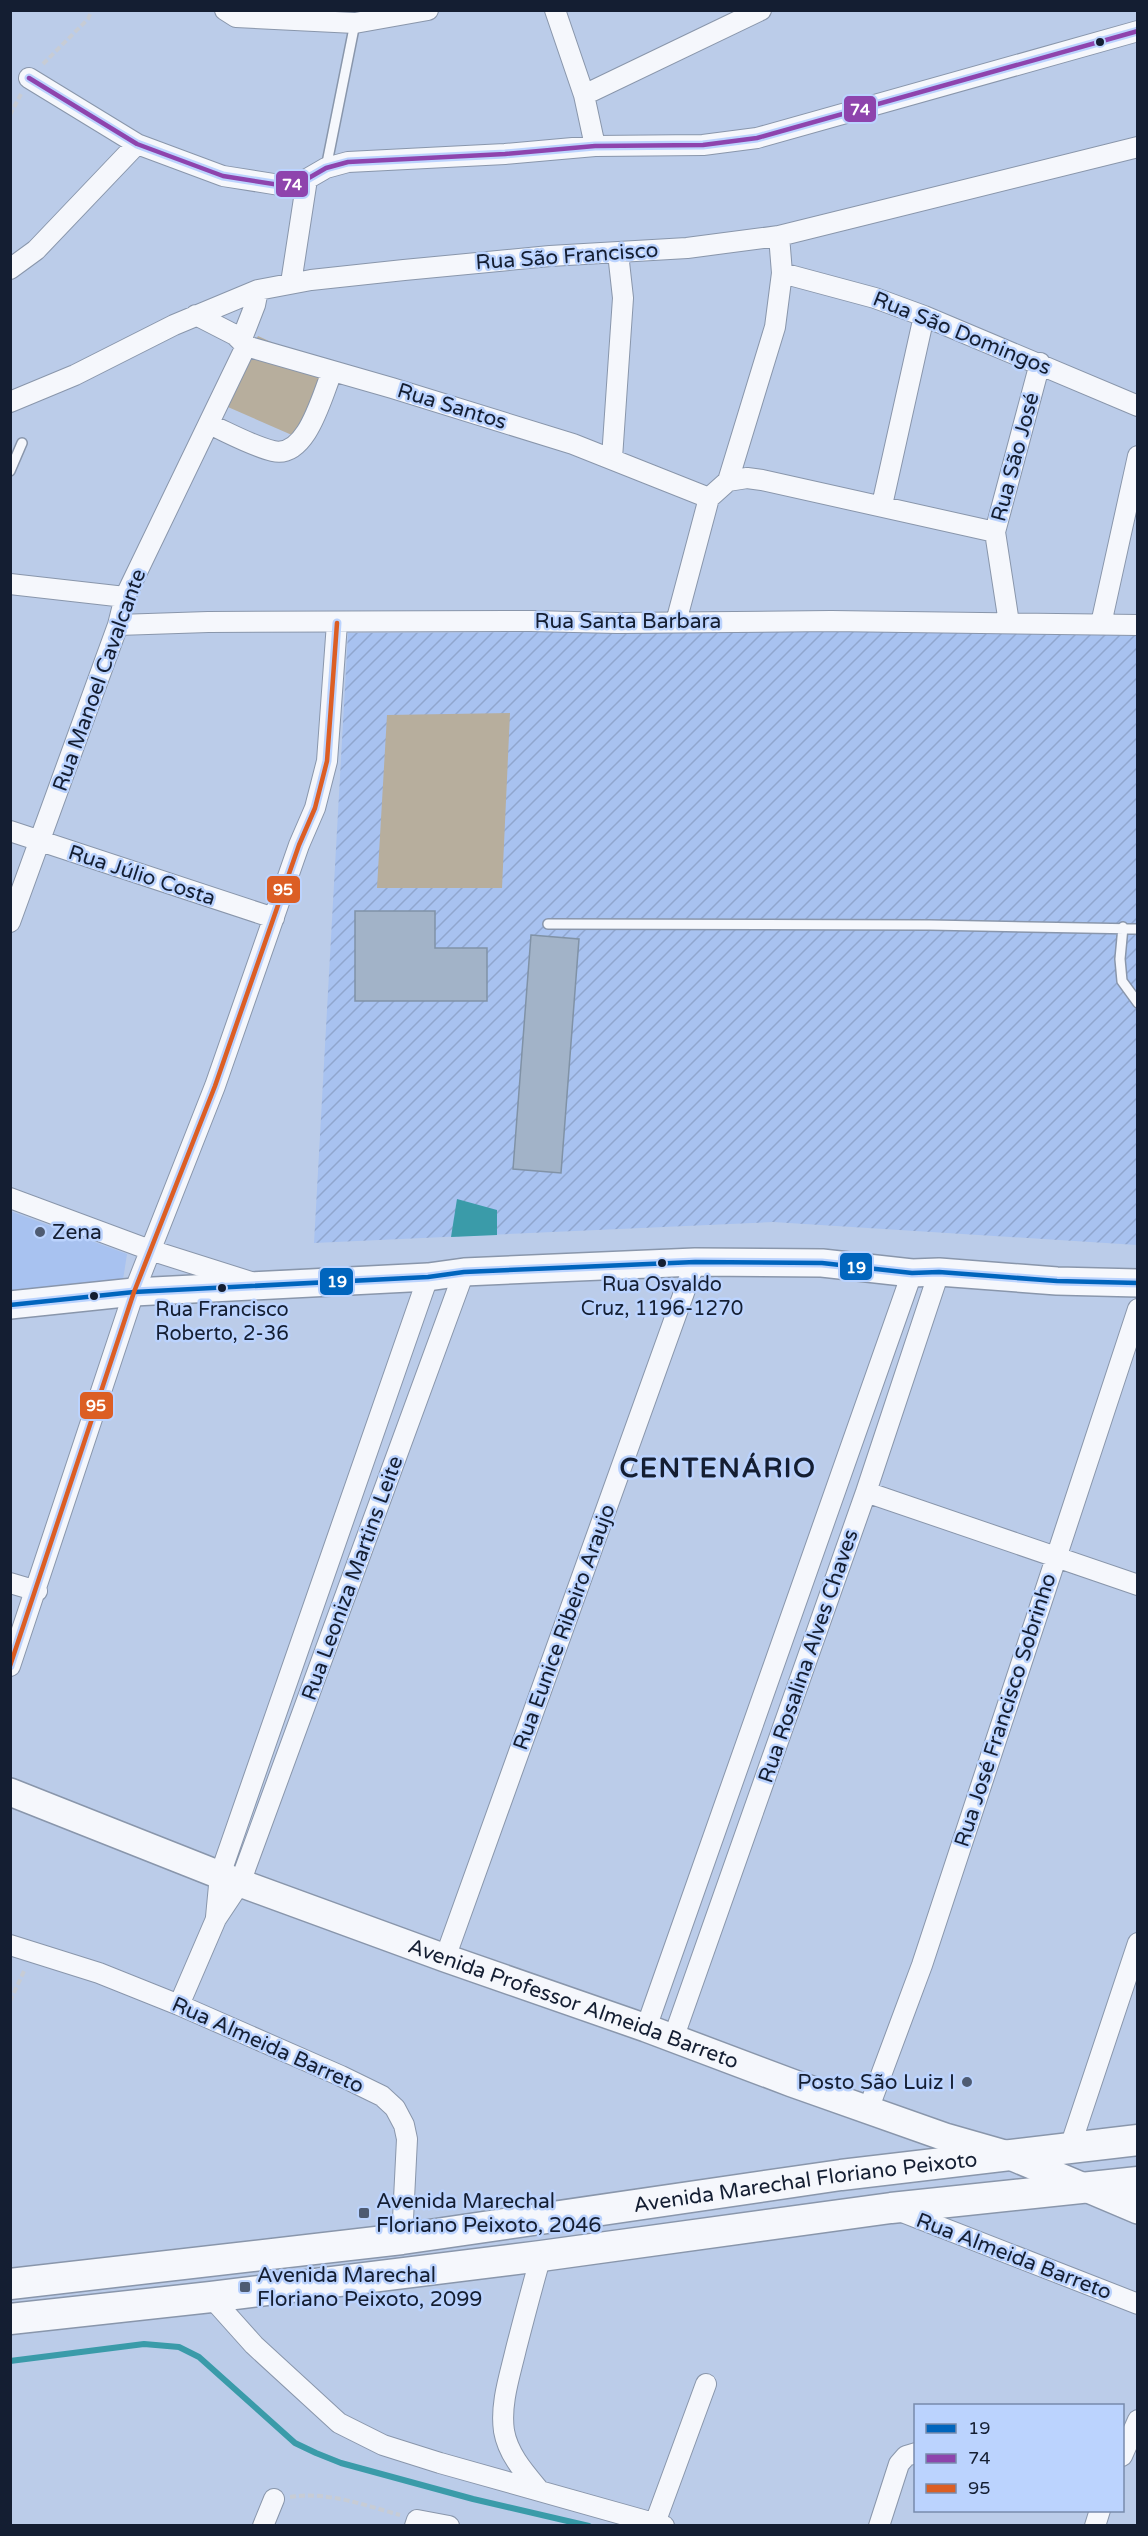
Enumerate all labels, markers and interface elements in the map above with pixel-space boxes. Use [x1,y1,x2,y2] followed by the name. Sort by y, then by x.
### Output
[1094,36,1106,48] unlabelled marker
[843,95,877,123] line badge: 74
[850,100,870,120] text: 74
[275,170,309,198] line badge: 74
[282,175,302,195] text: 74
[475,238,659,275] street label: Rua São Francisco
[869,286,1054,381] street label: Rua São Domingos
[394,378,510,435] street label: Rua Santos
[986,390,1045,524] street label: Rua São José
[48,565,151,795] street label: Rua Manoel Cavalcante
[535,609,721,634] street label: Rua Santa Barbara
[65,840,219,911] street label: Rua Júlio Costa
[266,875,301,904] line badge: 95
[273,880,293,900] text: 95
[52,1220,102,1245] place label: Zena
[33,1225,47,1239] marker: Zena
[839,1252,873,1281] line badge: 19
[656,1257,668,1269] marker: Rua Osvaldo Cruz, 1196-1270
[846,1258,866,1278] text: 19
[319,1267,354,1296] line badge: 19
[327,1272,347,1292] text: 19
[581,1273,743,1321] place label: Rua Osvaldo Cruz, 1196-1270
[216,1282,228,1294] marker: Rua Francisco Roberto, 2-36
[88,1290,100,1302] unlabelled marker
[155,1298,289,1346] place label: Rua Francisco Roberto, 2-36
[79,1391,114,1420] line badge: 95
[86,1396,106,1416] text: 95
[297,1452,408,1704] street label: Rua Leoniza Martins Leite
[619,1452,817,1485] district label: CENTENÁRIO
[508,1501,621,1754] street label: Rua Eunice Ribeiro Araujo
[753,1526,864,1786] street label: Rua Rosalina Alves Chaves
[949,1570,1062,1850] street label: Rua José Francisco Sobrinho
[405,1934,742,2075] street label: Avenida Professor Almeida Barreto
[168,1992,368,2099] street label: Rua Almeida Barreto
[797,2070,955,2095] place label: Posto São Luiz I
[960,2075,974,2089] marker: Posto São Luiz I
[632,2147,979,2218] street label: Avenida Marechal Floriano Peixoto
[376,2189,602,2238] place label: Avenida Marechal Floriano Peixoto, 2046
[357,2206,371,2220] marker: Avenida Marechal Floriano Peixoto, 2046
[913,2208,1115,2305] street label: Rua Almeida Barreto
[257,2263,483,2312] place label: Avenida Marechal Floriano Peixoto, 2099
[238,2280,252,2294] marker: Avenida Marechal Floriano Peixoto, 2099
[914,2404,1124,2512] legend
[968,2417,991,2439] text: 19
[968,2447,991,2469] text: 74
[968,2477,991,2499] text: 95

